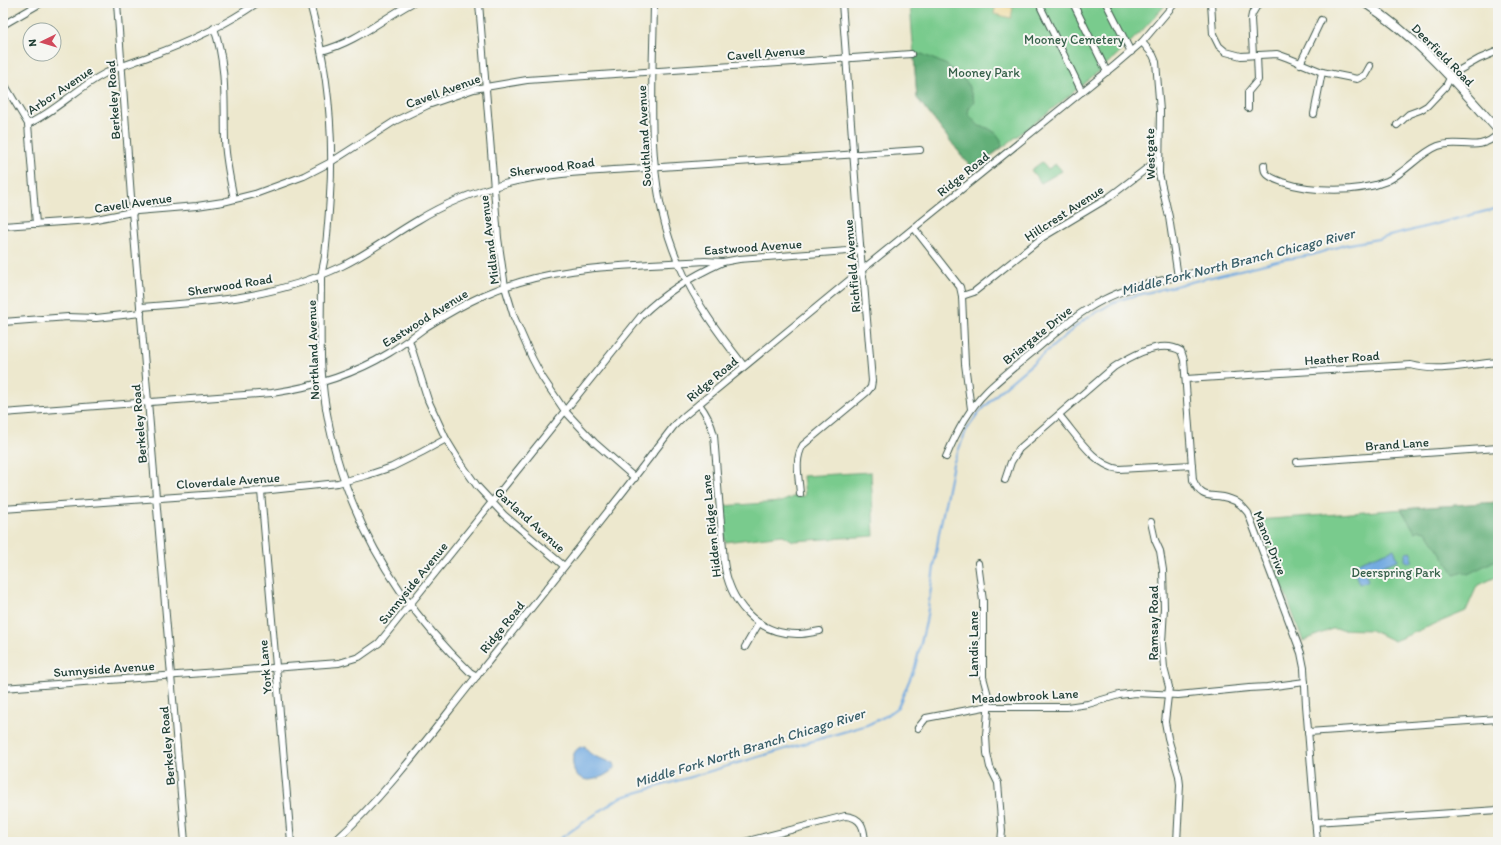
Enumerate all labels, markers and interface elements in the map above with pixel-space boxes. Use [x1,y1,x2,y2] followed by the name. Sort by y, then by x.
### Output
[1409,21,1477,89] street label: Deerfield Road
[22,22,62,62] north arrow
[1024,32,1124,47] park label: Mooney Cemetery
[26,39,39,47] text: N
[726,43,806,63] street label: Cavell Avenue
[103,60,123,140] street label: Berkeley Road
[24,63,96,117] street label: Arbor Avenue
[948,65,1020,80] park label: Mooney Park
[404,71,482,111] street label: Cavell Avenue
[634,85,654,187] street label: Southland Avenue
[1142,128,1158,180] street label: Westgate
[934,148,992,200] street label: Ridge Road
[509,154,595,180] street label: Sherwood Road
[1022,182,1106,244] street label: Hillcrest Avenue
[93,190,173,216] street label: Cavell Avenue
[476,195,502,285] street label: Midland Avenue
[840,219,864,313] street label: Richfield Avenue
[1120,224,1358,299] water label: Middle Fork North Branch Chicago River
[704,236,802,258] street label: Eastwood Avenue
[187,271,273,299] street label: Sherwood Road
[379,286,471,350] street label: Eastwood Avenue
[304,300,322,400] street label: Northland Avenue
[999,303,1075,367] street label: Briargate Drive
[1304,348,1380,368] street label: Heather Road
[683,353,741,405] street label: Ridge Road
[128,384,150,464] street label: Berkeley Road
[1365,434,1429,454] street label: Brand Lane
[176,470,280,492] street label: Cloverdale Avenue
[698,474,724,578] street label: Hidden Ridge Lane
[492,484,568,556] street label: Garland Avenue
[1250,509,1290,577] street label: Manor Drive
[375,539,451,627] street label: Sunnyside Avenue
[1351,565,1441,580] park label: Deerspring Park
[1146,585,1161,661] street label: Ramsay Road
[476,598,528,656] street label: Ridge Road
[966,611,981,677] street label: Landis Lane
[255,639,275,695] street label: York Lane
[53,658,155,680] street label: Sunnyside Avenue
[971,686,1079,706] street label: Meadowbrook Lane
[633,704,869,791] water label: Middle Fork North Branch Chicago River
[156,706,178,786] street label: Berkeley Road

